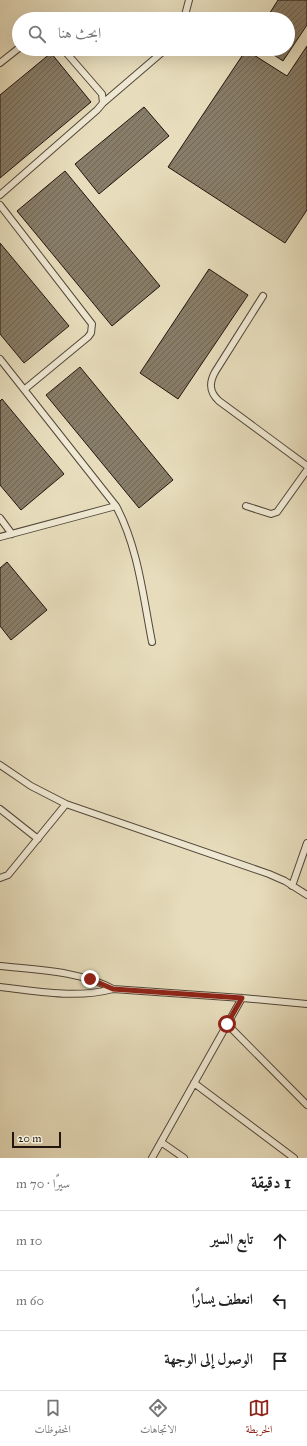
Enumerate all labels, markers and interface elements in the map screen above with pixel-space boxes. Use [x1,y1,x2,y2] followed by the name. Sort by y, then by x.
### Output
[12,12,295,56] search box
[26,23,48,45] icon: search
[58,24,101,42] text: ابحث هنا
[81,970,99,988] route end
[218,1015,236,1033] route start
[12,1130,61,1149] scale bar
[18,1132,41,1145] text: 20 m
[251,1172,291,1193] text: 1 دقيقة
[16,1176,70,1192] text: سيرًا · 70 m
[211,1230,253,1248] text: تابع السير
[269,1230,291,1252] icon: ahead
[16,1233,42,1249] text: 10 m
[191,1290,253,1308] text: انعطف يسارًا
[269,1290,291,1312] icon: left
[16,1293,44,1309] text: 60 m
[164,1350,253,1368] text: الوصول إلى الوجهة
[269,1350,291,1372] icon: arrive
[35,1397,71,1440] tab: المحفوظات
[140,1397,177,1440] tab: الاتجاهات
[246,1397,272,1440] tab: الخريطة

